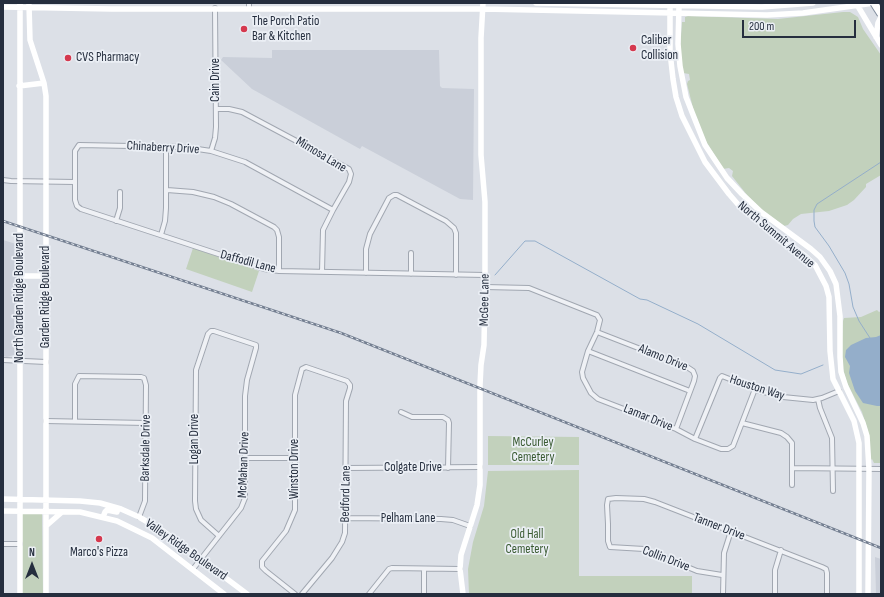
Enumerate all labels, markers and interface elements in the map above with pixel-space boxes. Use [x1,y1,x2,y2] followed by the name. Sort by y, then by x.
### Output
[744,12,858,38] scale bar
[252,14,319,45] place label: The Porch Patio Bar & Kitchen
[749,19,774,34] text: 200 m
[239,24,249,34] marker: The Porch Patio Bar & Kitchen
[641,33,678,64] place label: Caliber Collision
[628,43,638,53] marker: Caliber Collision
[76,50,139,66] place label: CVS Pharmacy
[63,53,73,63] marker: CVS Pharmacy
[208,58,224,102] street label: Cain Drive
[293,134,349,176] street label: Mimosa Lane
[126,138,200,158] street label: Chinaberry Drive
[734,198,818,272] street label: North Summit Avenue
[12,233,28,363] street label: North Garden Ridge Boulevard
[38,246,54,348] street label: Garden Ridge Boulevard
[219,247,277,277] street label: Daffodil Lane
[477,274,493,326] street label: McGee Lane
[636,341,690,375] street label: Alamo Drive
[727,372,787,404] street label: Houston Way
[621,401,675,435] street label: Lamar Drive
[138,414,154,482] street label: Barksdale Drive
[187,414,203,464] street label: Logan Drive
[235,431,253,499] street label: McMahan Drive
[512,435,554,466] park label: McCurley Cemetery
[287,439,303,499] street label: Winston Drive
[384,460,442,476] street label: Colgate Drive
[338,465,354,523] street label: Bedford Lane
[691,510,747,544] street label: Tanner Drive
[381,511,435,527] street label: Pelham Lane
[142,516,230,584] street label: Valley Ridge Boulevard
[506,527,548,558] park label: Old Hall Cemetery
[94,534,104,544] marker: Marco's Pizza
[640,543,692,575] street label: Collin Drive
[12,545,52,585] north arrow
[70,545,128,561] place label: Marco's Pizza
[29,546,35,559] text: N

